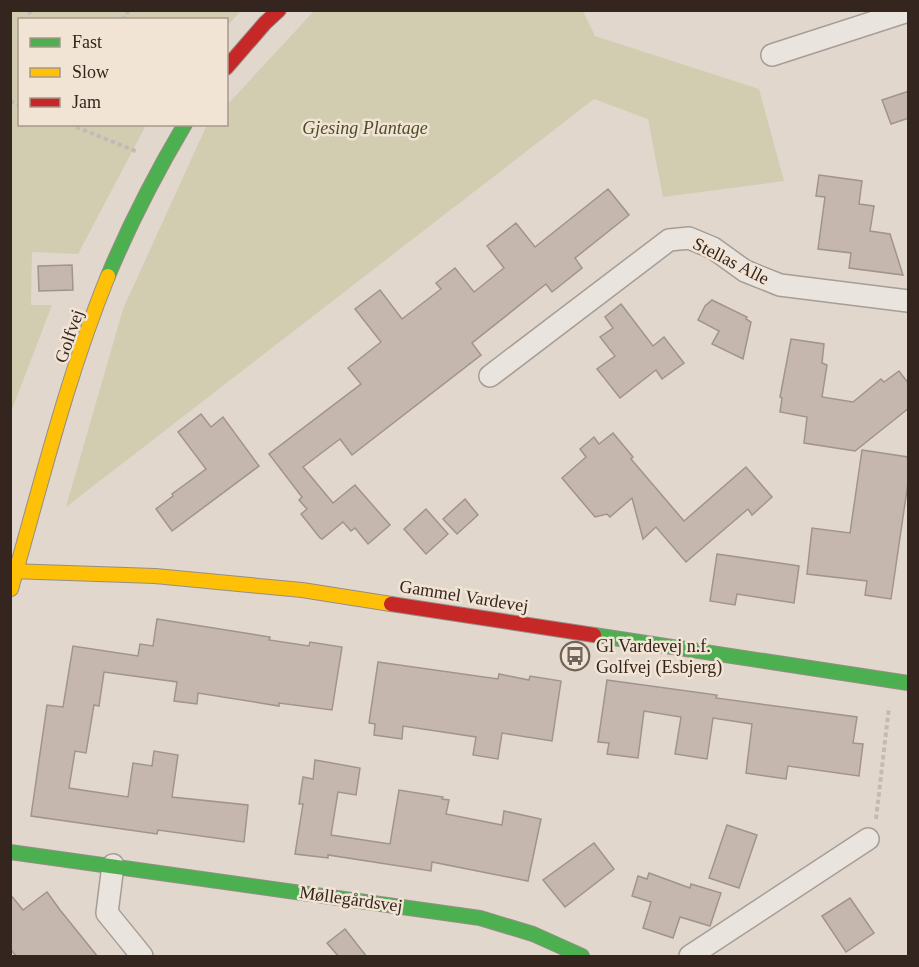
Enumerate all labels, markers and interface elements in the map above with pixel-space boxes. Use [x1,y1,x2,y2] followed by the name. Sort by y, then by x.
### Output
[18,18,228,126] legend
[72,32,102,52] text: Fast
[72,62,109,82] text: Slow
[72,92,101,112] text: Jam
[302,118,428,138] park label: Gjesing Plantage
[690,233,772,289] street label: Stellas Alle
[51,307,87,365] street label: Golfvej
[398,576,530,616] street label: Gammel Vardevej
[596,636,722,678] place label: Gl Vardevej n.f. Golfvej (Esbjerg)
[559,640,591,672] bus stop icon: Gl Vardevej n.f. Golfvej (Esbjerg)
[298,882,404,916] street label: Møllegårdsvej

